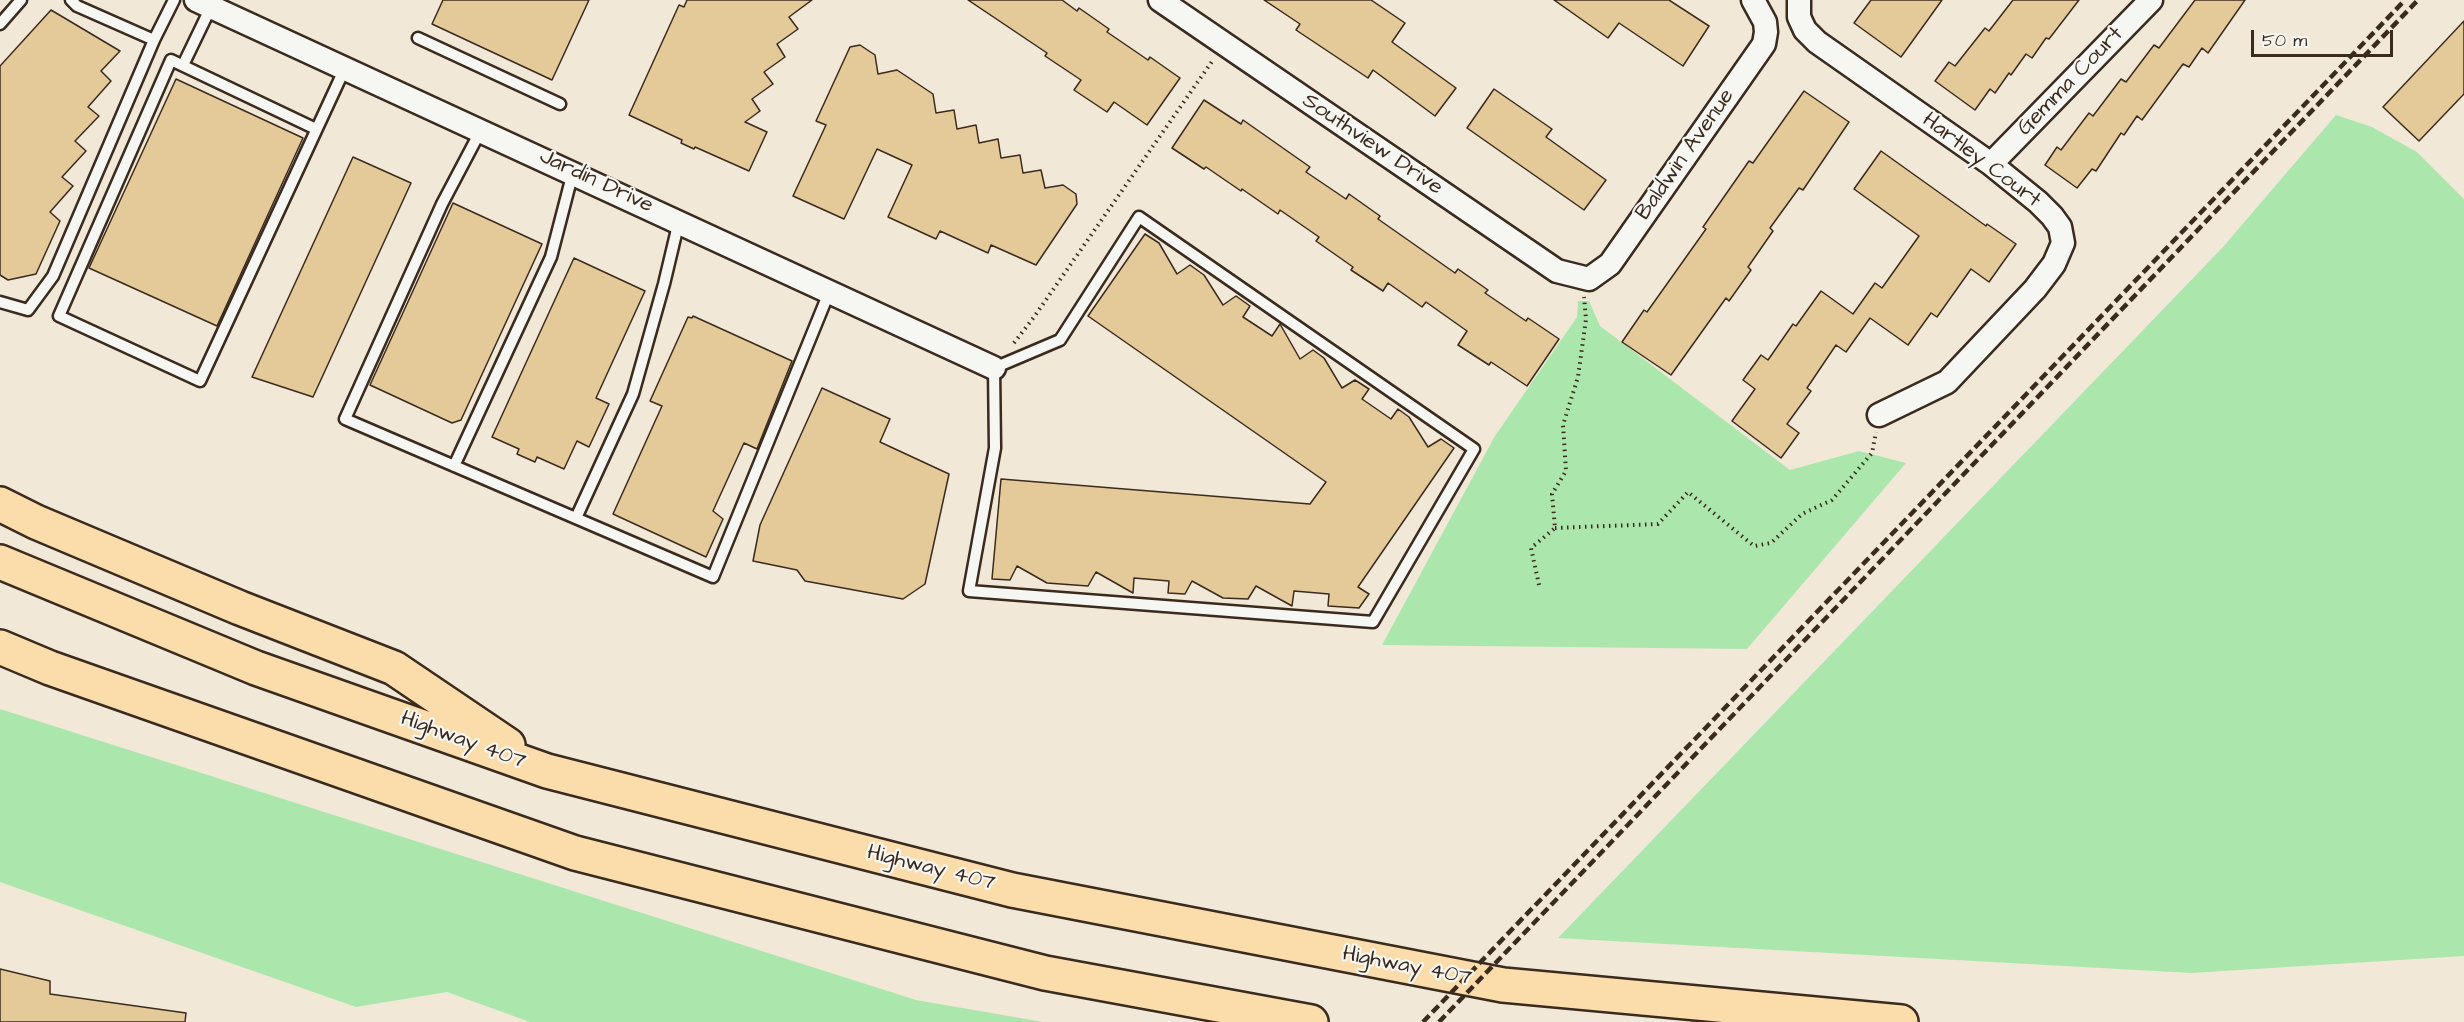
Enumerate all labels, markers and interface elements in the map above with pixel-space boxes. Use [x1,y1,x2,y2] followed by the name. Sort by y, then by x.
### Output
[2254,18,2396,56] scale bar
[2012,22,2130,142] street label: Gemma Court
[2262,28,2307,53] text: 50 m
[1631,84,1741,226] street label: Baldwin Avenue
[1297,88,1447,202] street label: Southview Drive
[1916,108,2046,214] street label: Hartley Court
[535,144,657,220] street label: Jardin Drive
[397,706,529,776] street label: Highway 407
[864,840,998,898] street label: Highway 407
[1340,942,1474,992] street label: Highway 407

